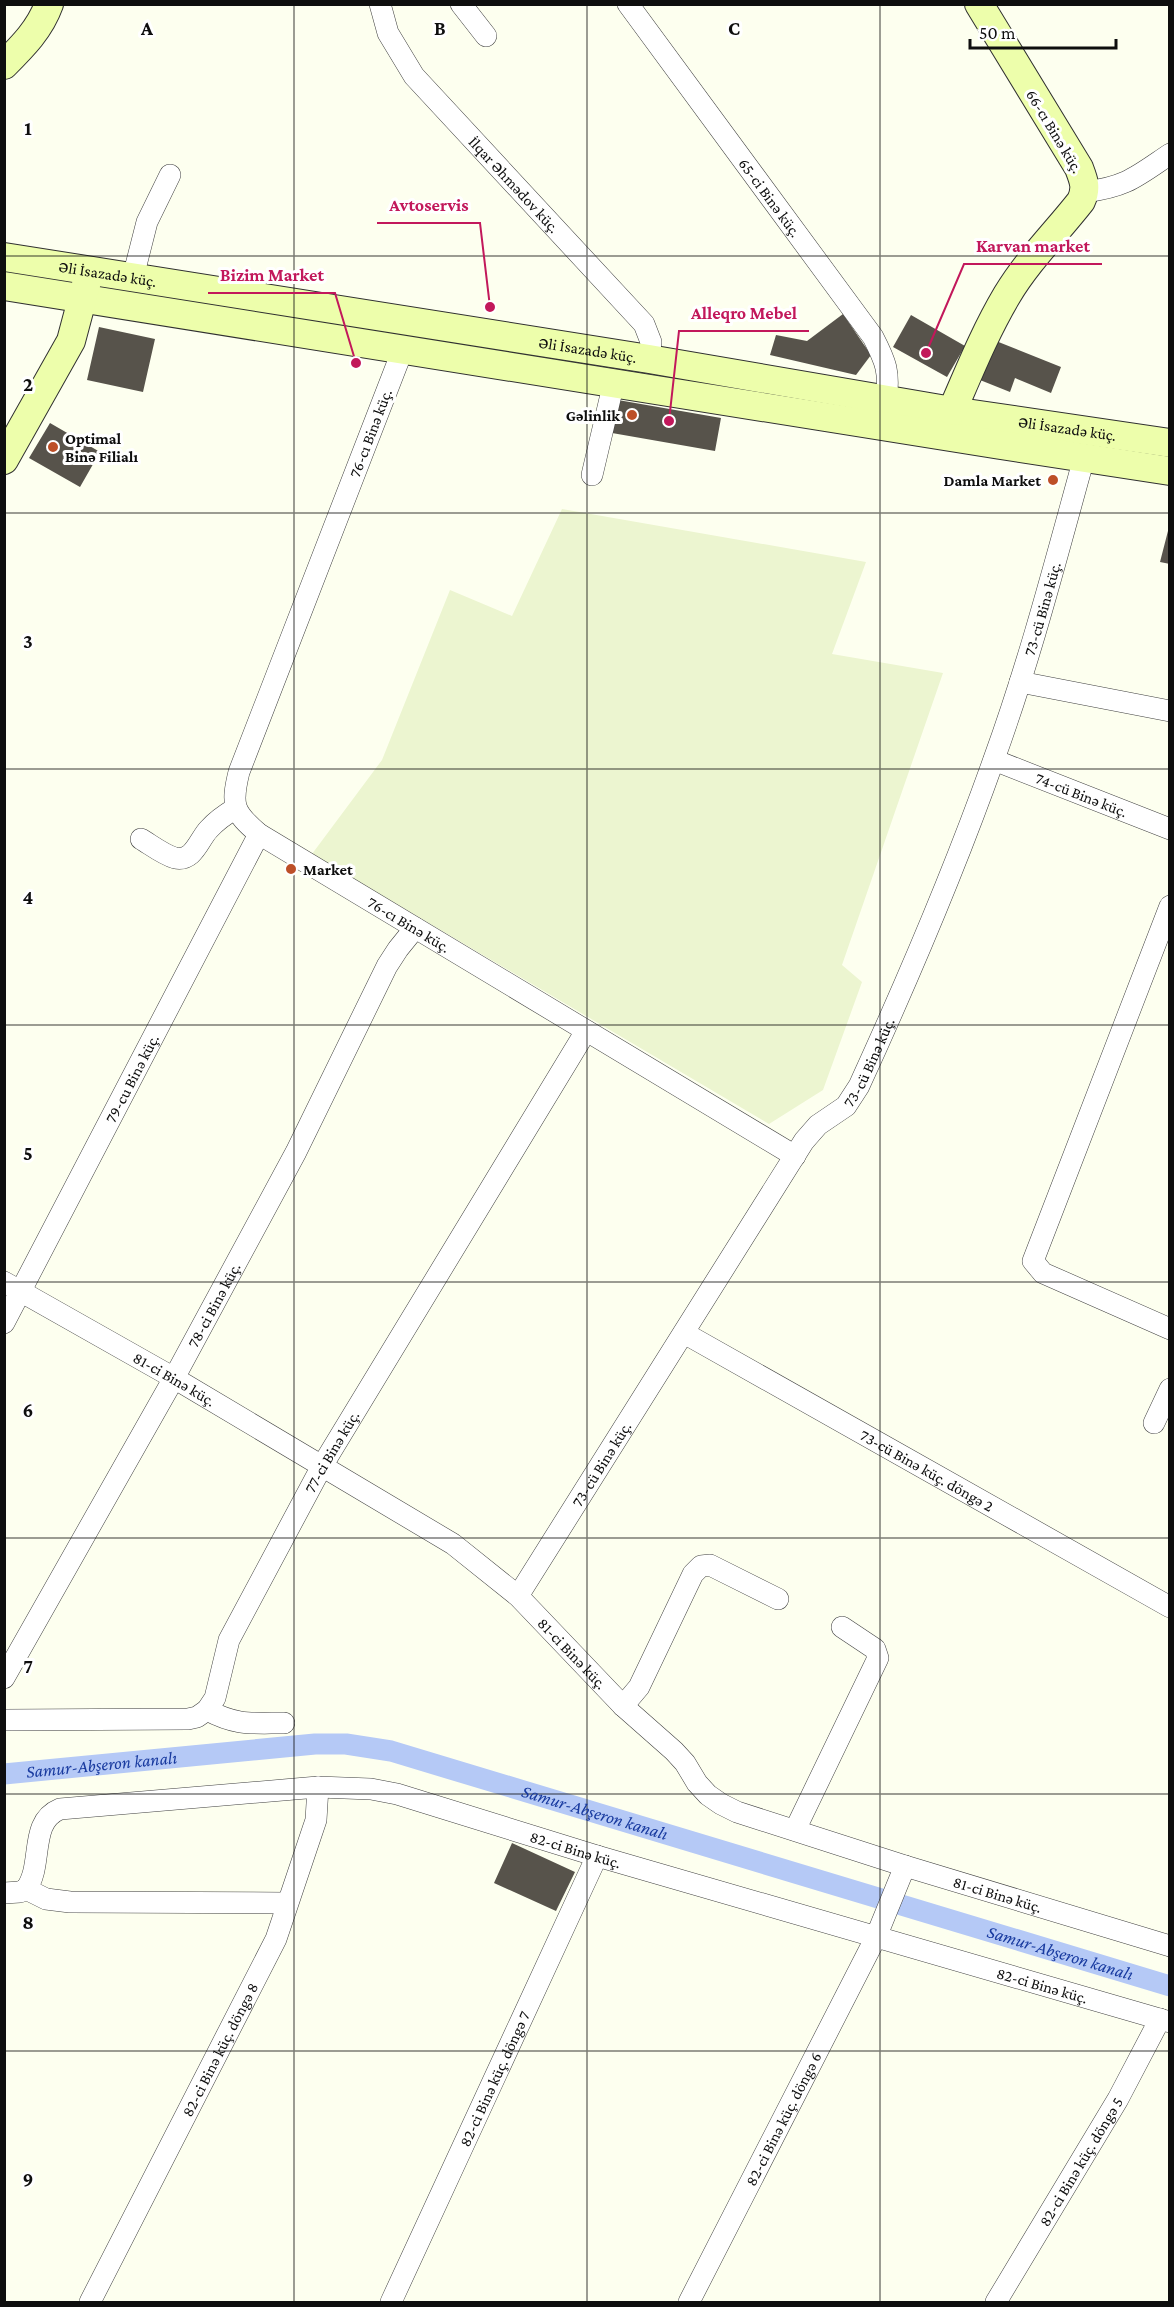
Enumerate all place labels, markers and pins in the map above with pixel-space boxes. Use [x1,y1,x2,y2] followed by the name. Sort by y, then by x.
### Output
[377,187,480,223] callout: Avtoservis
[964,228,1102,264] callout: Karvan market
[208,257,335,293] callout: Bizim Market
[679,295,809,331] callout: Alleqro Mebel
[566,407,620,424] place label: Gəlinlik
[625,408,639,422] marker: Gəlinlik
[65,430,138,465] place label: Optimal Binə Filialı
[46,440,60,454] marker: Optimal Binə Filialı
[943,472,1041,489] place label: Damla Market
[1046,473,1060,487] marker: Damla Market
[303,861,353,878] place label: Market
[284,862,298,876] marker: Market

